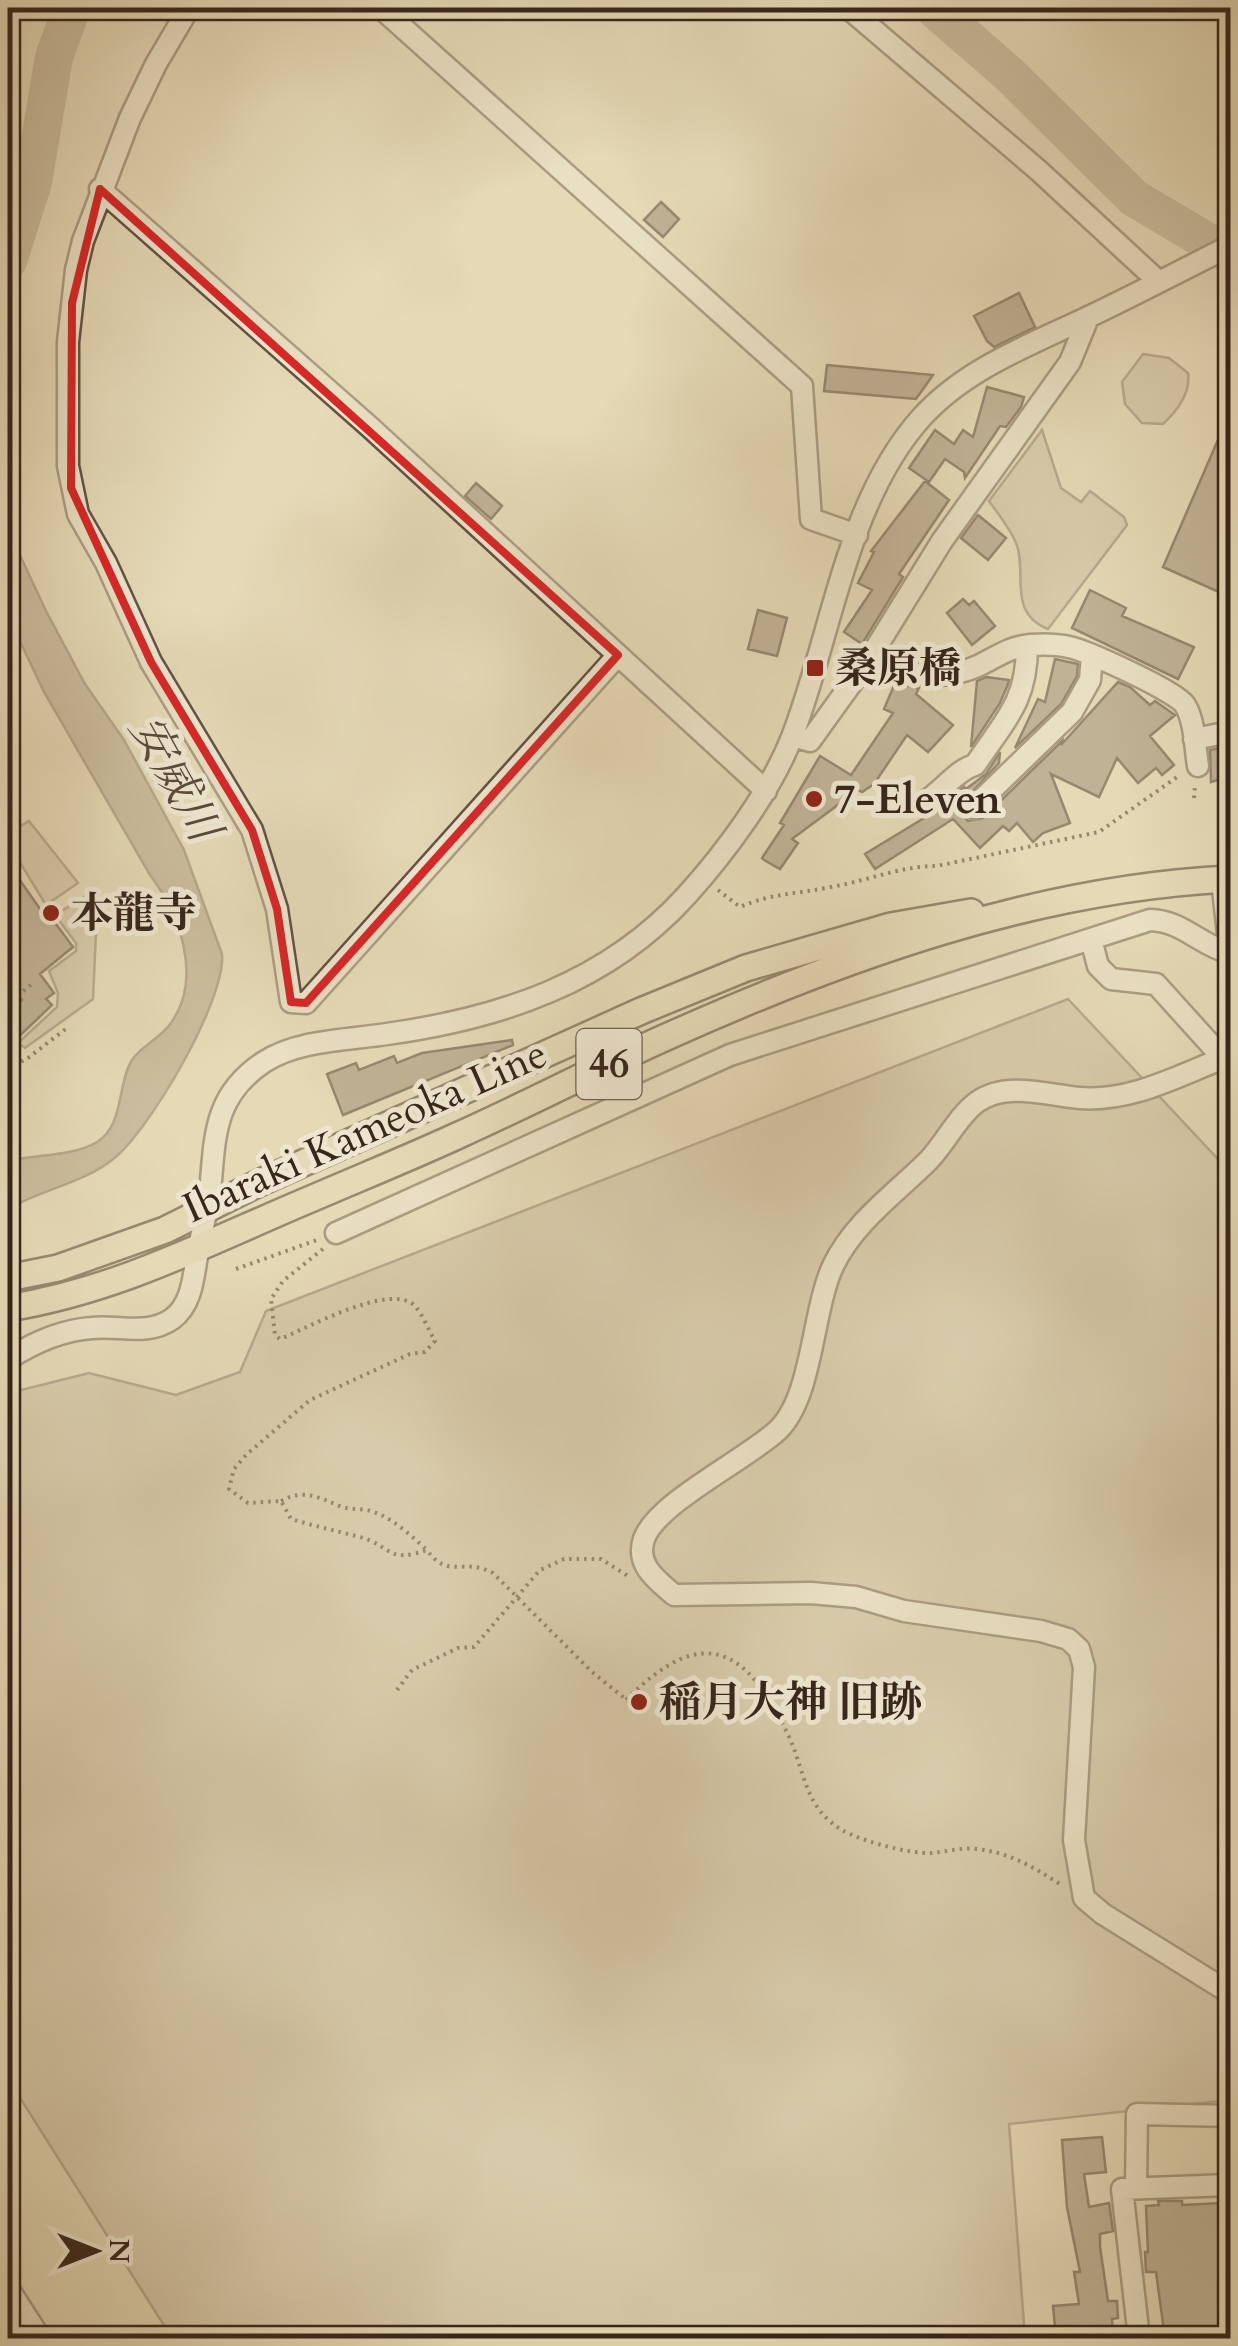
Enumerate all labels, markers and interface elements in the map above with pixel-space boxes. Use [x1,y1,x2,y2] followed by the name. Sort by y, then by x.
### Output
[835,640,961,697] place label: 桑原橋
[804,657,826,679] marker: 桑原橋
[116,704,237,856] water label: 安威川
[834,771,1001,828] place label: 7-Eleven
[803,788,825,810] marker: 7-Eleven
[71,885,197,942] place label: 本龍寺
[40,902,62,924] marker: 本龍寺
[174,1025,556,1237] street label: Ibaraki Kameoka Line
[576,1029,642,1099] road number: 46
[659,1674,922,1731] place label: 稲月大神 旧跡
[628,1691,650,1713] marker: 稲月大神 旧跡
[45,2201,145,2301] north arrow
[100,2239,138,2263] text: N

